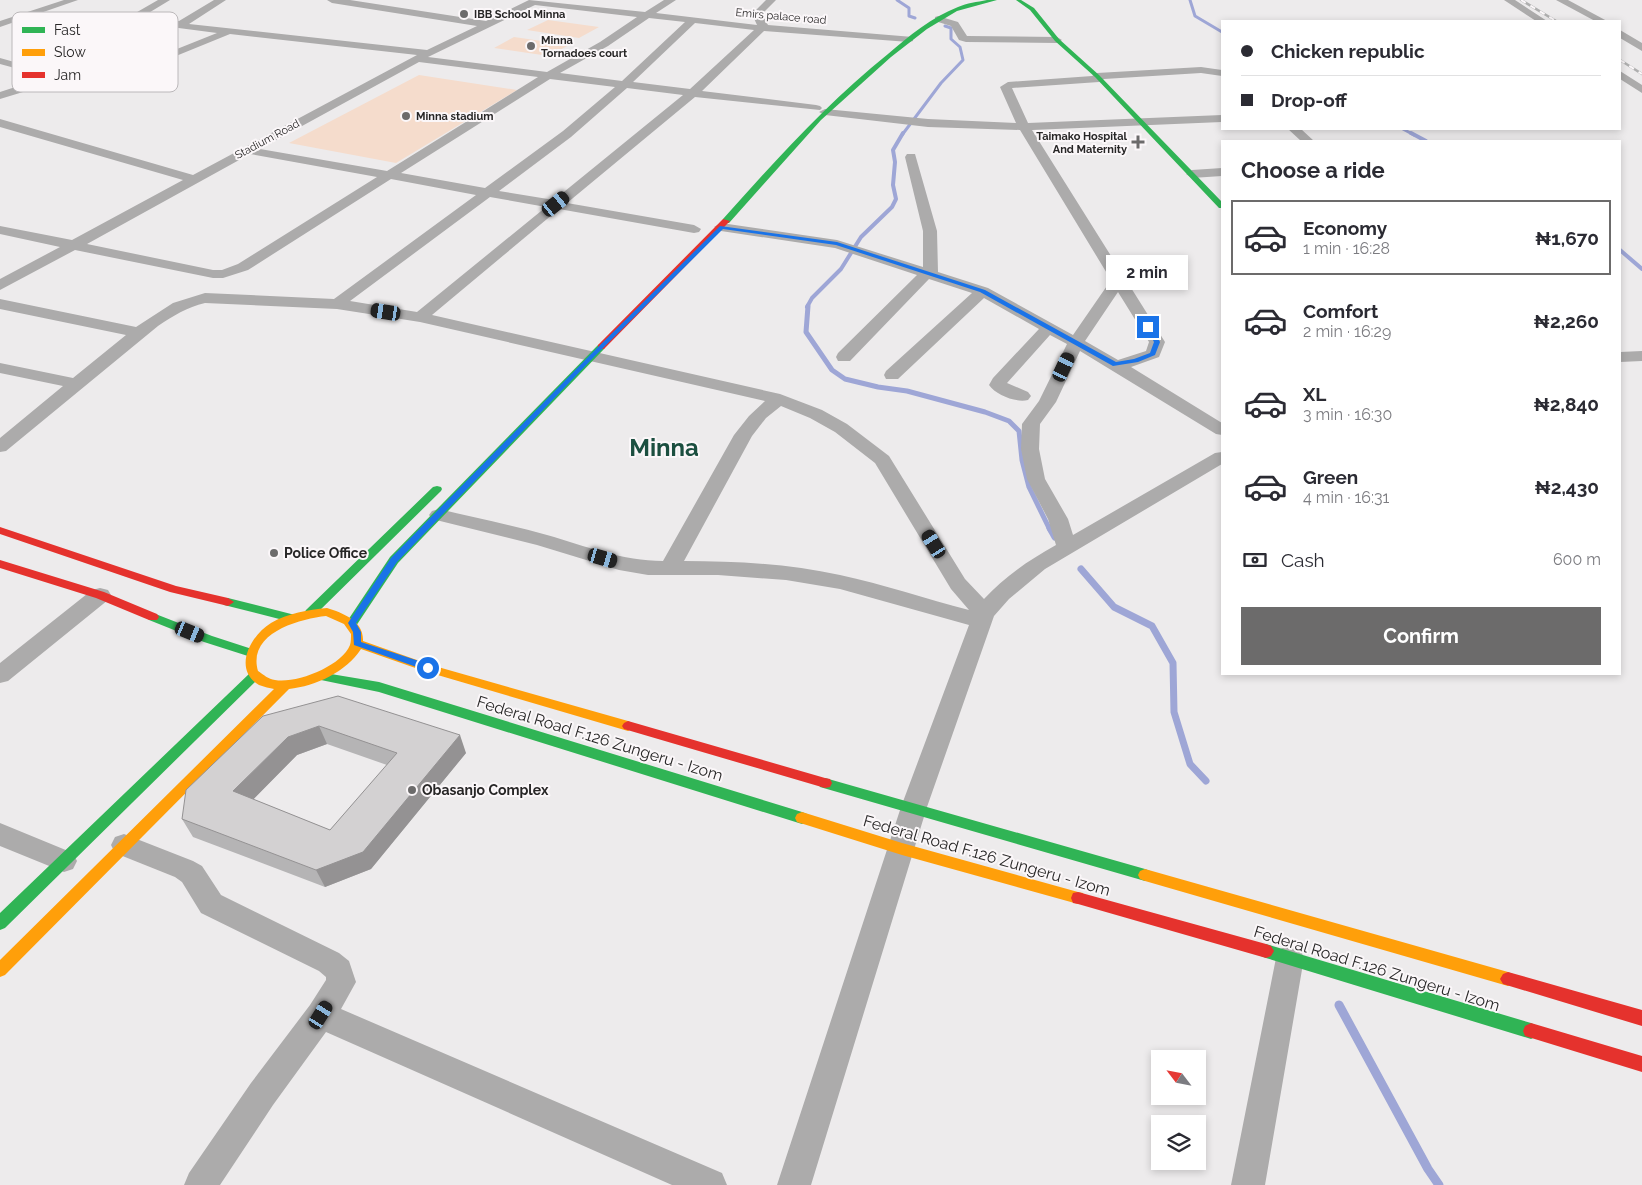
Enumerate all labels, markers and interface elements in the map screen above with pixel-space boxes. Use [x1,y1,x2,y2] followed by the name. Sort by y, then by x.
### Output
[735,6,827,27] street label: Emirs palace road
[458,8,470,20] marker: IBB School Minna
[474,8,565,21] place label: IBB School Minna
[12,12,178,92] legend
[54,22,81,38] text: Fast
[541,34,628,60] place label: Minna Tornadoes court
[525,40,537,52] marker: Minna Tornadoes court
[1271,40,1425,62] text: Chicken republic
[54,44,86,60] text: Slow
[54,67,81,83] text: Jam
[1271,89,1347,111] text: Drop-off
[400,110,412,122] marker: Minna stadium
[416,110,493,123] place label: Minna stadium
[233,117,302,162] street label: Stadium Road
[1036,130,1128,156] place label: Taimako Hospital And Maternity
[1131,135,1145,149] marker: Taimako Hospital And Maternity
[1241,157,1385,183] text: Choose a ride
[539,189,572,219] car
[1243,215,1288,260] icon: car
[1303,217,1387,239] text: Economy
[1535,227,1599,249] text: ₦1,670
[1303,239,1390,258] text: 1 min · 16:28
[1107,255,1189,290] callout: 2 min
[1126,263,1168,282] text: 2 min
[1243,298,1288,343] icon: car
[1303,300,1378,322] text: Comfort
[370,302,401,322] car
[1534,310,1599,332] text: ₦2,260
[1137,316,1159,338] route end
[1303,322,1391,341] text: 2 min · 16:29
[1050,350,1077,384] car
[1243,381,1288,426] icon: car
[1303,383,1326,405] text: XL
[1534,393,1599,415] text: ₦2,840
[1303,405,1392,424] text: 3 min · 16:30
[629,433,699,462] district label: Minna
[1243,464,1288,509] icon: car
[1303,466,1358,488] text: Green
[1534,476,1599,498] text: ₦2,430
[1303,488,1389,507] text: 4 min · 16:31
[919,527,948,561] car
[284,545,368,561] place label: Police Office
[1241,546,1269,574] icon: cash
[268,547,280,559] marker: Police Office
[586,547,619,569] car
[1281,549,1325,571] text: Cash
[1553,550,1601,569] text: 600 m
[1241,607,1601,665] button: Confirm
[173,619,206,645] car
[417,657,439,679] route start
[475,692,725,785] street label: Federal Road F.126 Zungeru - Izom
[422,782,549,798] place label: Obasanjo Complex
[406,784,418,796] marker: Obasanjo Complex
[861,811,1113,900] street label: Federal Road F.126 Zungeru - Izom
[1252,922,1502,1015] street label: Federal Road F.126 Zungeru - Izom
[306,998,335,1032] car
[1151,1050,1206,1105] north arrow
[1151,1050,1206,1170] map controls
[1151,1115,1206,1170] button: layers

